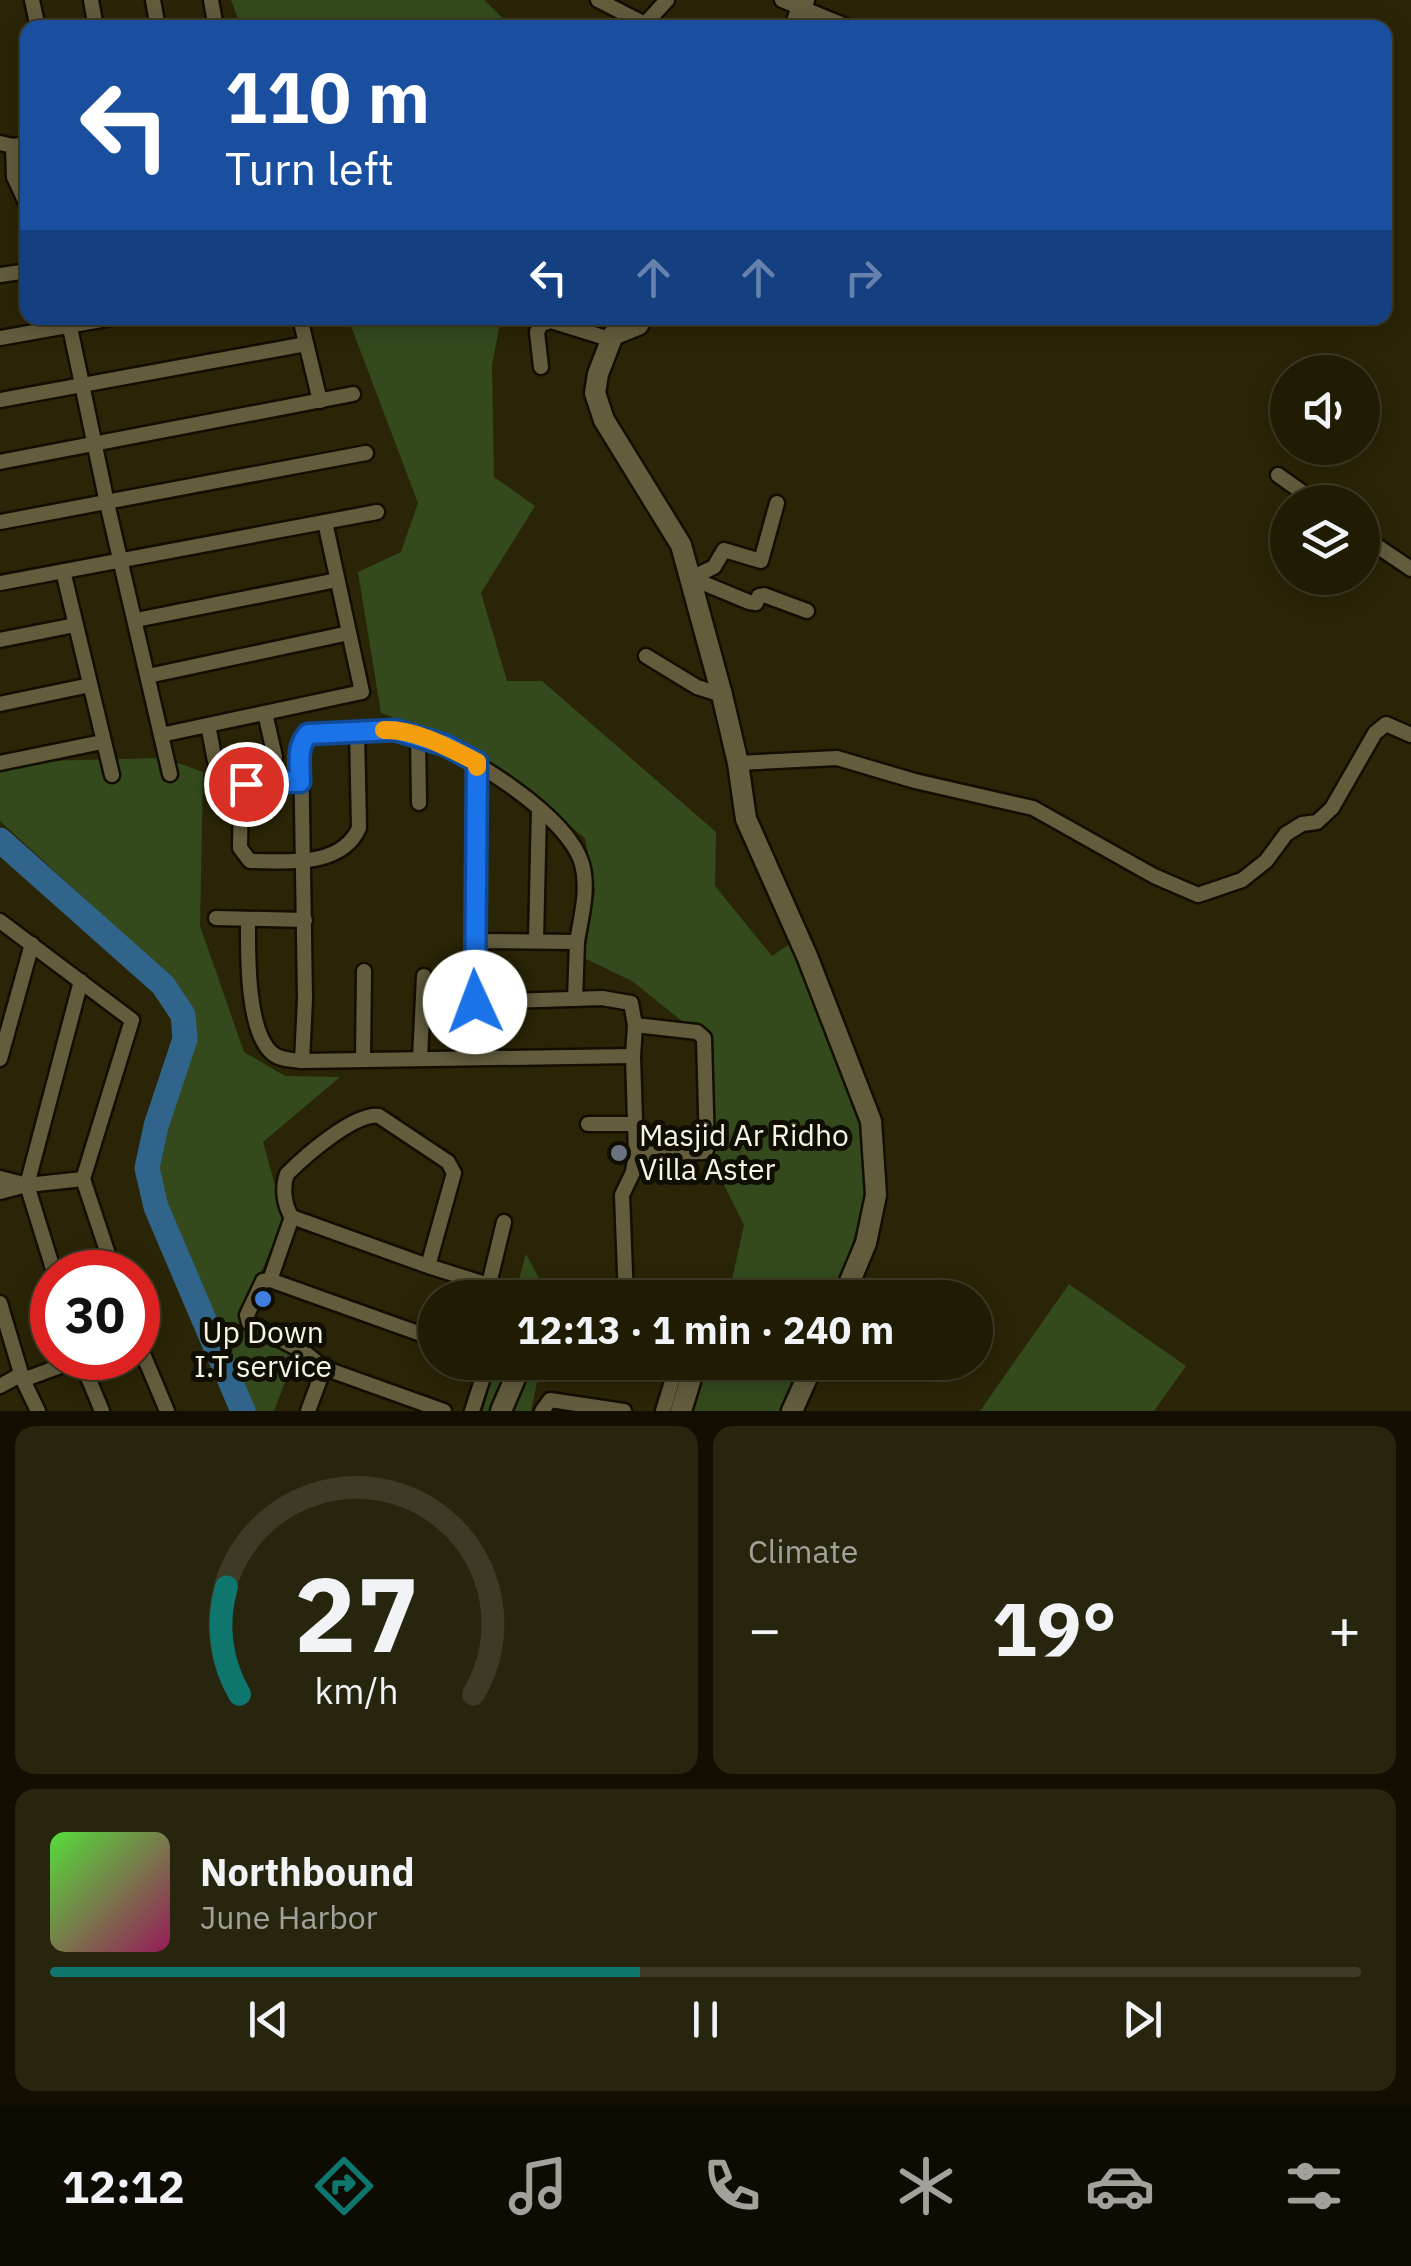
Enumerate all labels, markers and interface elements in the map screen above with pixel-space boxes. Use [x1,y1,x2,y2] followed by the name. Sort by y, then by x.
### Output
[225,51,430,142] text: 110 m
[60,60,190,190] icon: left
[225,139,394,197] text: Turn left
[521,250,576,305] icon: left
[626,250,681,305] icon: ahead
[731,250,786,305] icon: ahead
[836,250,891,305] icon: right
[1270,355,1380,595] map controls
[1270,355,1380,465] button: sound
[1270,485,1380,595] button: layers
[204,742,289,827] pin
[219,757,274,812] icon: arrive
[423,950,527,1054] position arrow
[639,1115,849,1188] place label: Masjid Ar Ridho Villa Aster
[608,1142,630,1164] marker: Masjid Ar Ridho Villa Aster
[30,1250,160,1380] speed limit sign: 30
[252,1288,274,1310] marker: Up Down I.T service
[517,1305,894,1354] text: 12:13 · 1 min · 240 m
[194,1312,332,1385] place label: Up Down I.T service
[748,1530,858,1572] text: Climate
[294,1545,419,1681] text: 27
[992,1579,1117,1677] text: 19°
[748,1593,781,1664] text: −
[1328,1593,1361,1664] text: +
[314,1667,399,1714] text: km/h
[200,1847,415,1896] text: Northbound
[200,1896,377,1938] text: June Harbor
[241,1992,296,2047] icon: previous
[678,1992,733,2047] icon: pause
[1115,1992,1170,2047] icon: next
[309,2151,379,2221] icon: directions
[503,2151,573,2221] icon: music
[697,2151,767,2221] icon: phone
[891,2151,961,2221] icon: climate
[1085,2151,1155,2221] icon: car
[1279,2151,1349,2221] icon: filters
[62,2157,185,2215] text: 12:12

